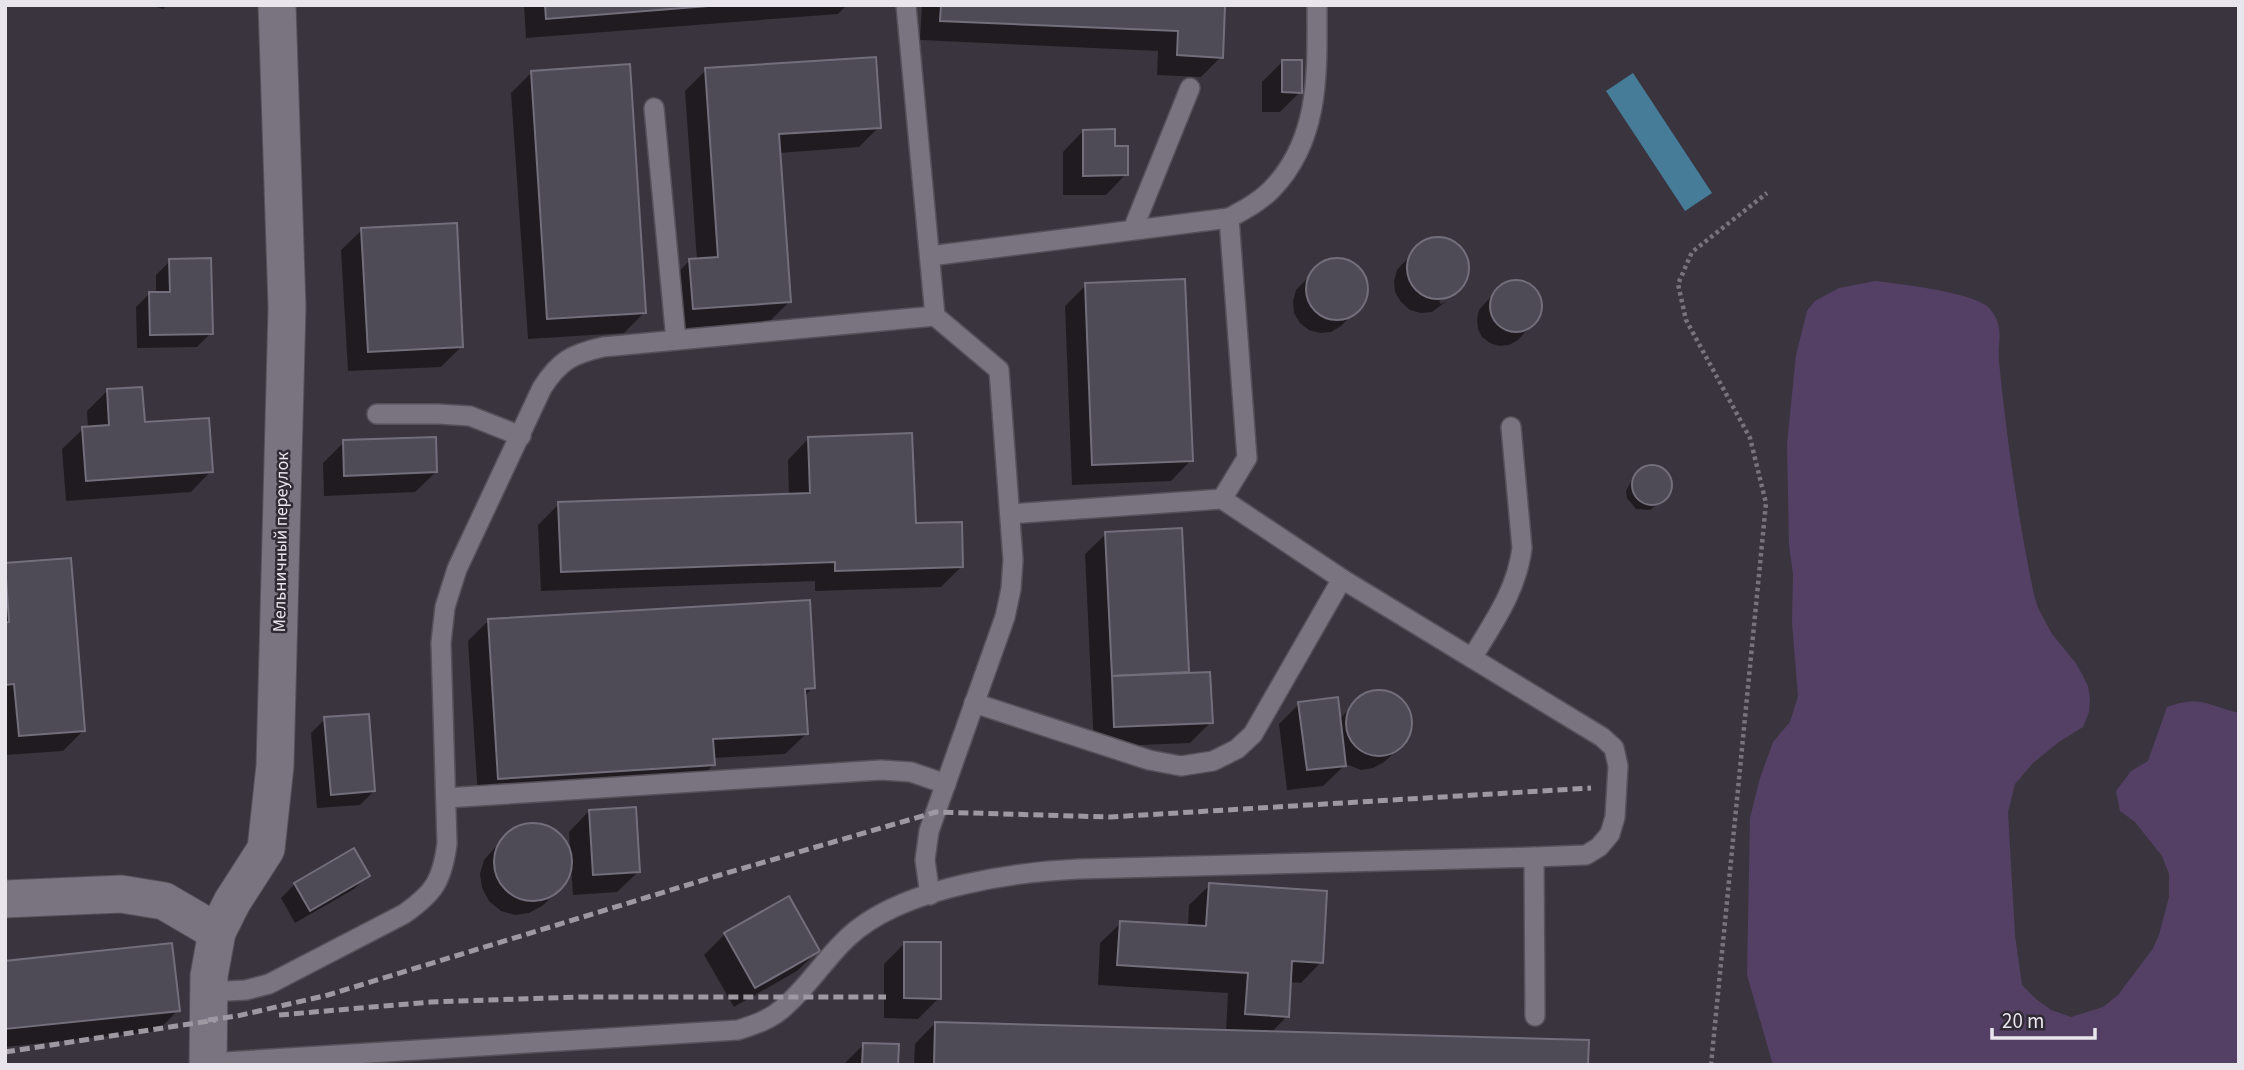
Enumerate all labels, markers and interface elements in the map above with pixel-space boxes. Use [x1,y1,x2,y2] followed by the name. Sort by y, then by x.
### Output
[267,452,295,632] street label: Мельничный переулок
[1992,996,2095,1040] scale bar
[2002,1006,2044,1036] text: 20 m

